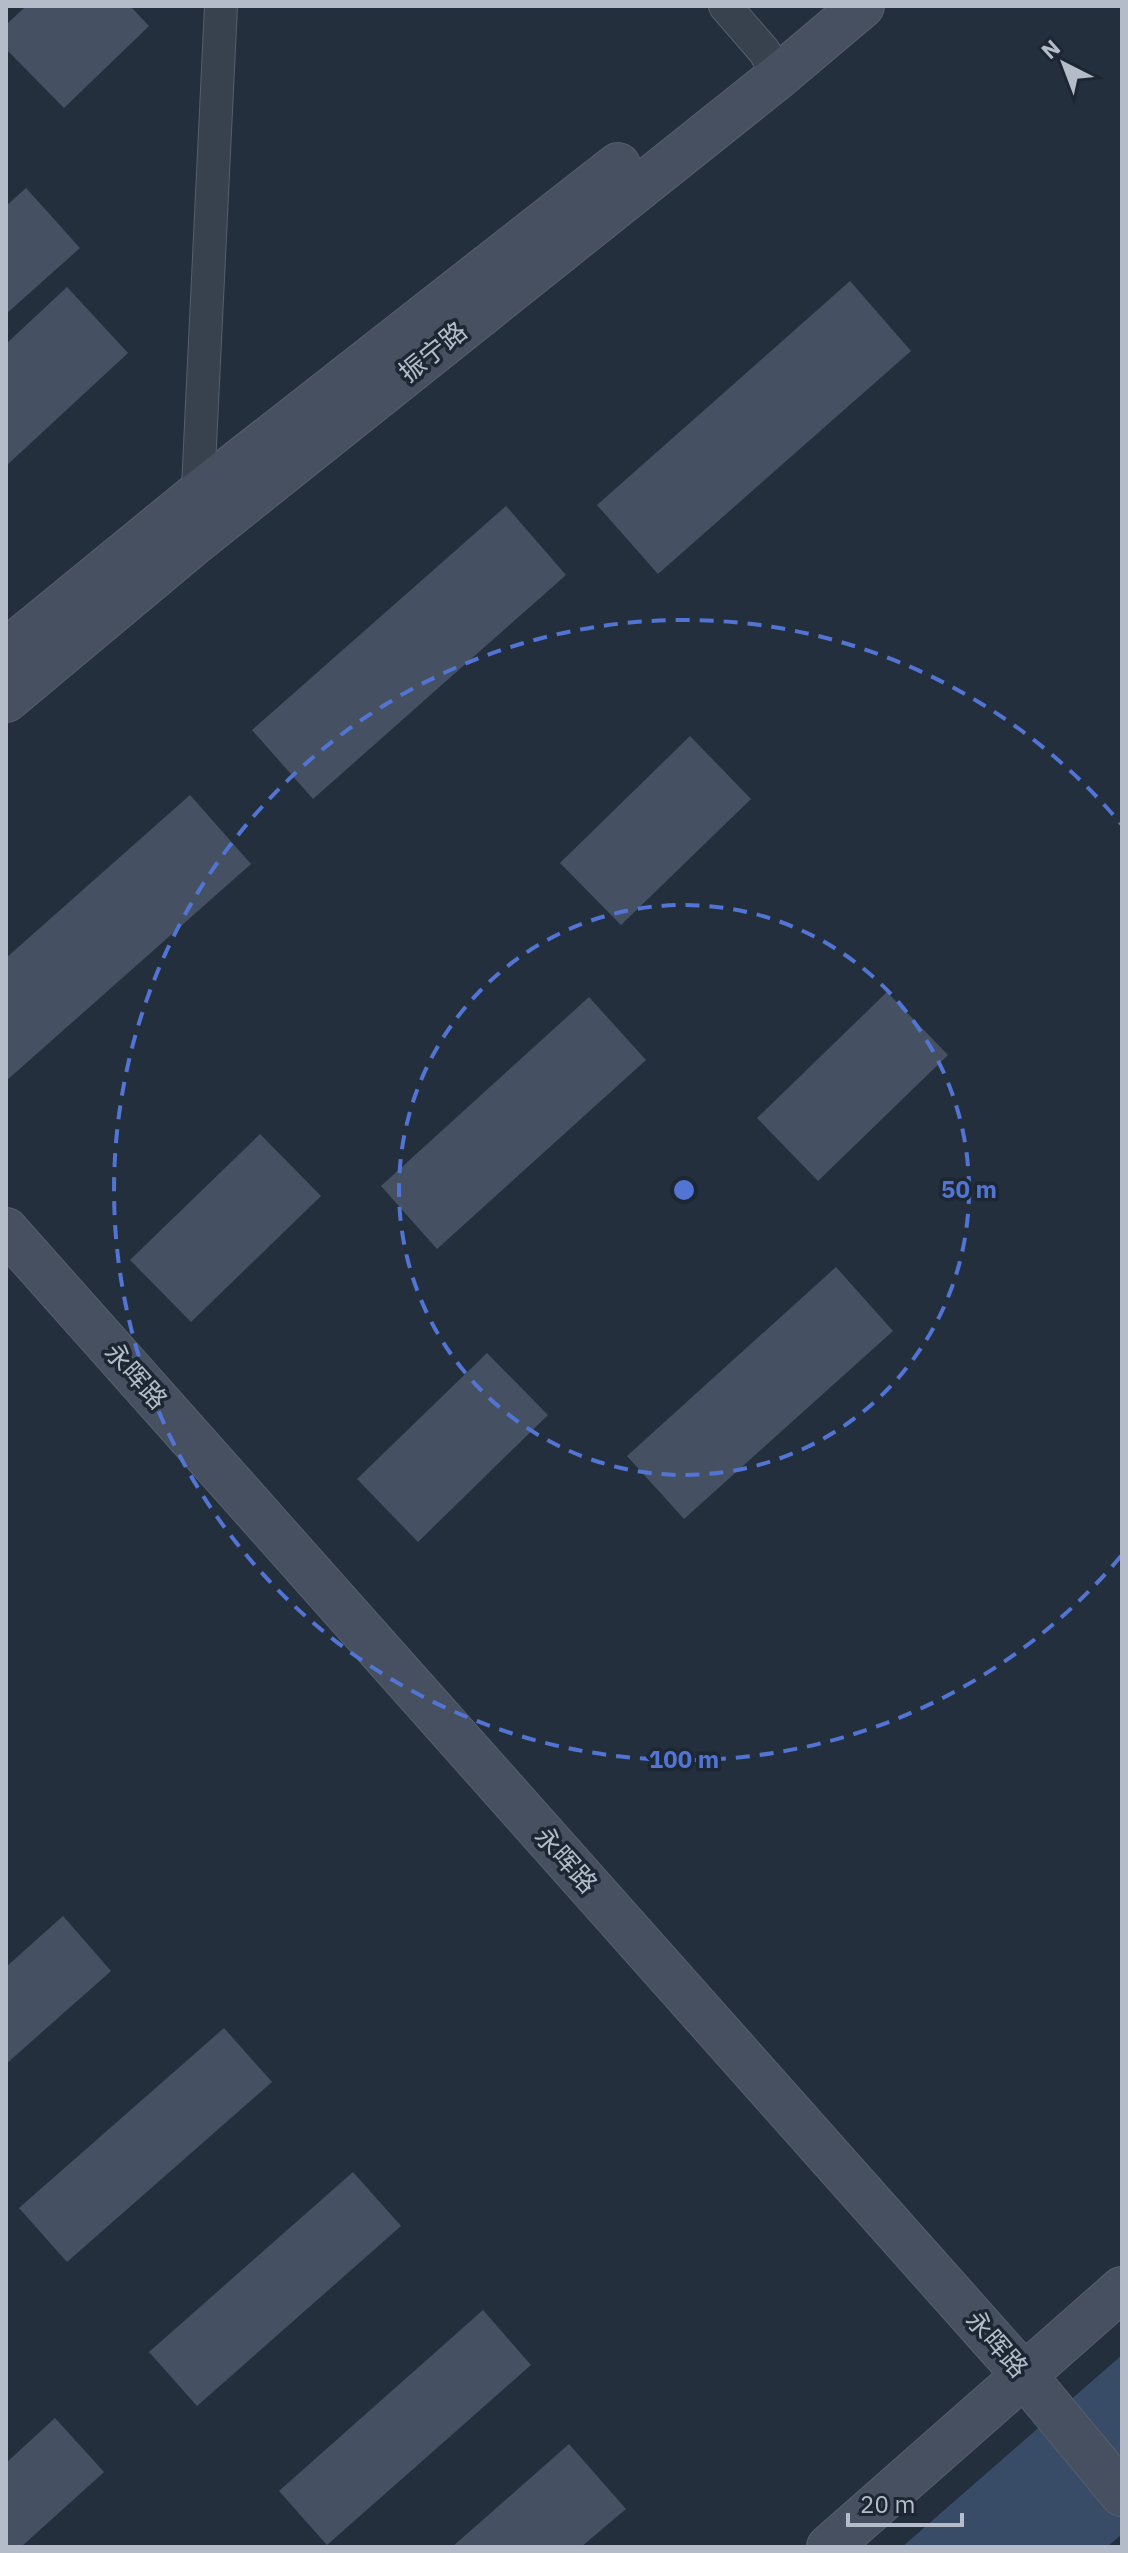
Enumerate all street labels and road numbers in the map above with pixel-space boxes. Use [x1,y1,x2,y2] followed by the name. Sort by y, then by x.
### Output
[391,313,473,389] street label: 振宁路
[98,1335,175,1416] street label: 永晖路
[528,1819,605,1900] street label: 永晖路
[959,2303,1036,2384] street label: 永晖路

